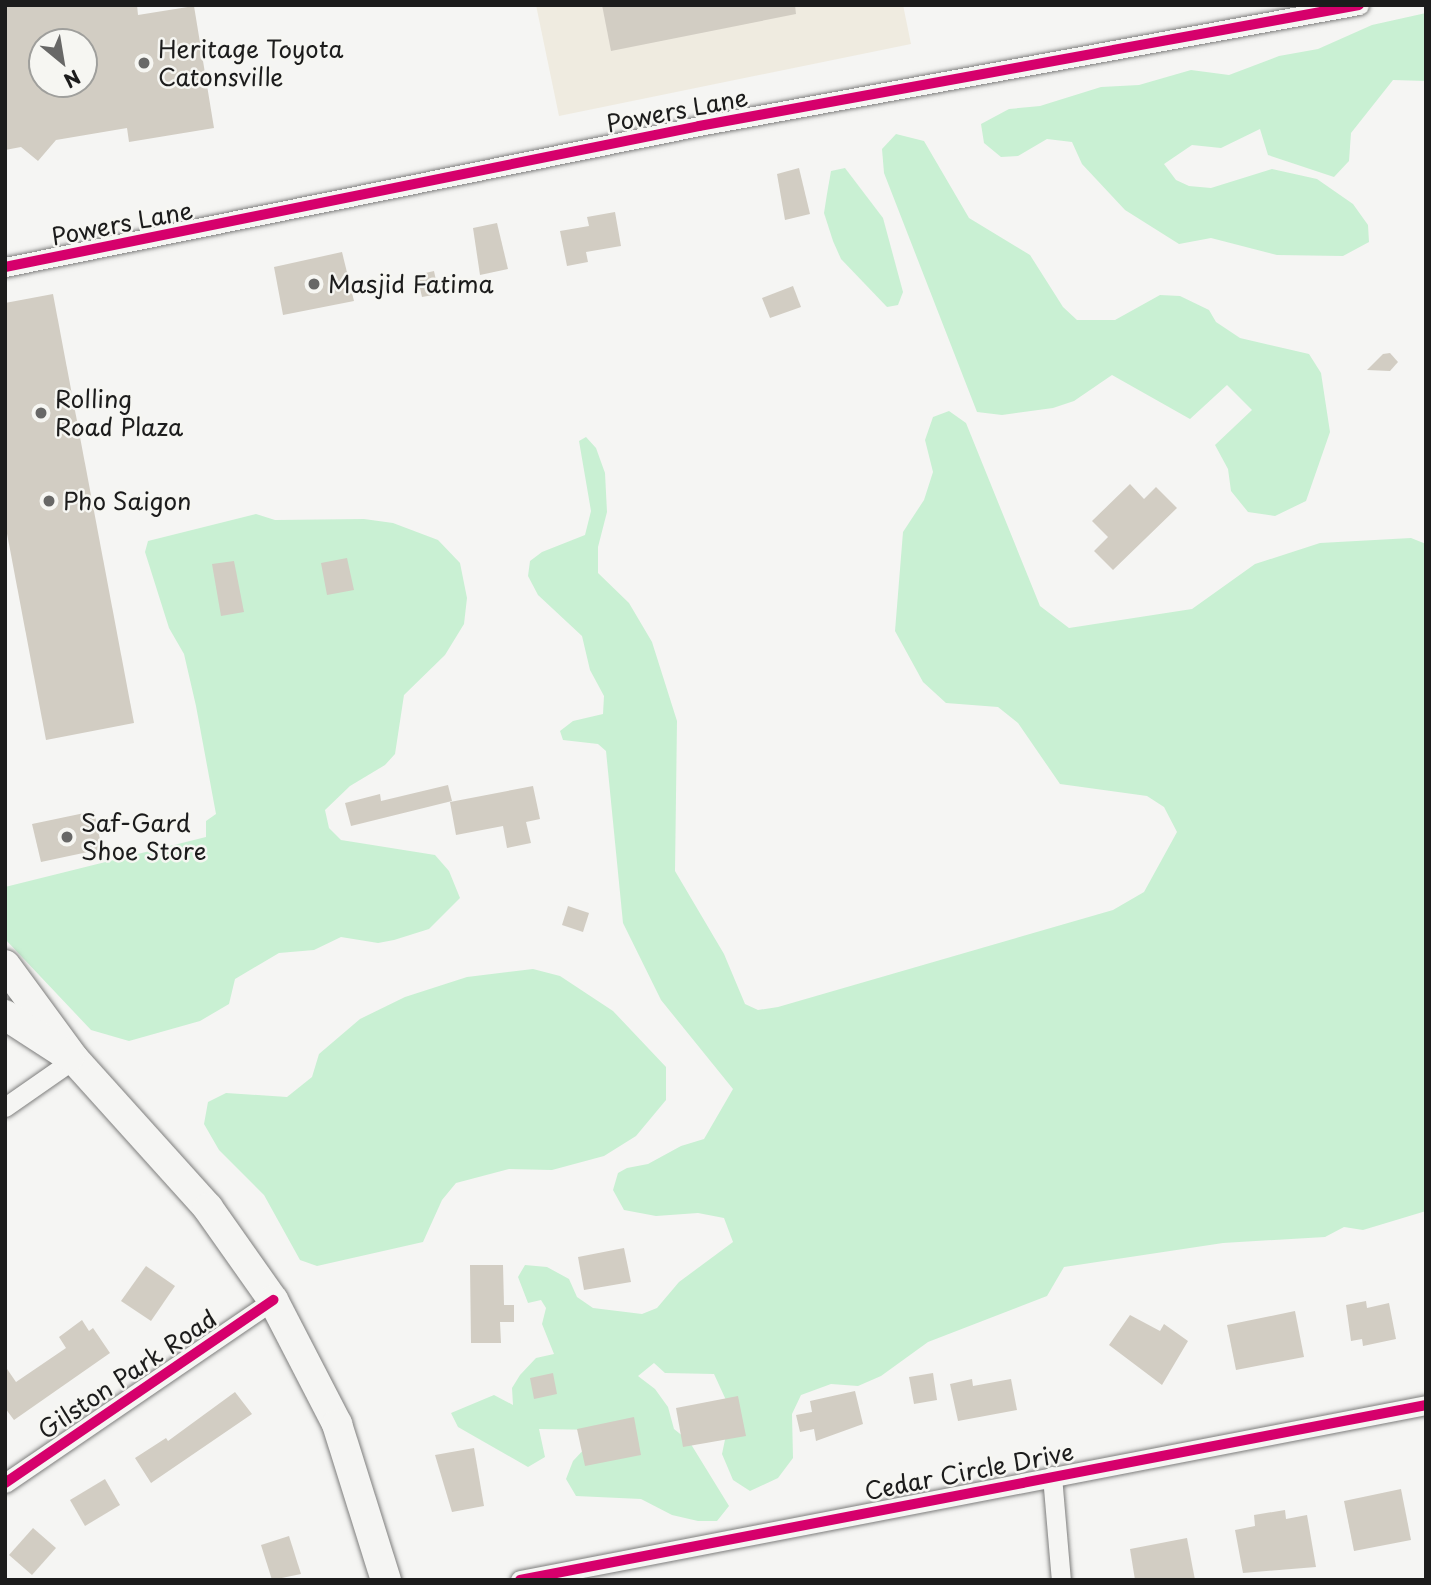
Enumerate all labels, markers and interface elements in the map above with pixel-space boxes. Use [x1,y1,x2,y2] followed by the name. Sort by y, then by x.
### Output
[28,28,98,98] north arrow
[158,35,343,91] place label: Heritage Toyota Catonsville
[136,55,152,71] marker: Heritage Toyota Catonsville
[59,64,86,95] text: N
[604,82,750,138] street label: Powers Lane
[49,195,195,251] street label: Powers Lane
[328,270,493,298] place label: Masjid Fatima
[306,276,322,292] marker: Masjid Fatima
[55,385,183,441] place label: Rolling Road Plaza
[33,405,49,421] marker: Rolling Road Plaza
[63,487,192,515] place label: Pho Saigon
[41,493,57,509] marker: Pho Saigon
[81,809,206,865] place label: Saf-Gard Shoe Store
[59,829,75,845] marker: Saf-Gard Shoe Store
[32,1303,222,1445] street label: Gilston Park Road
[861,1436,1077,1506] street label: Cedar Circle Drive

